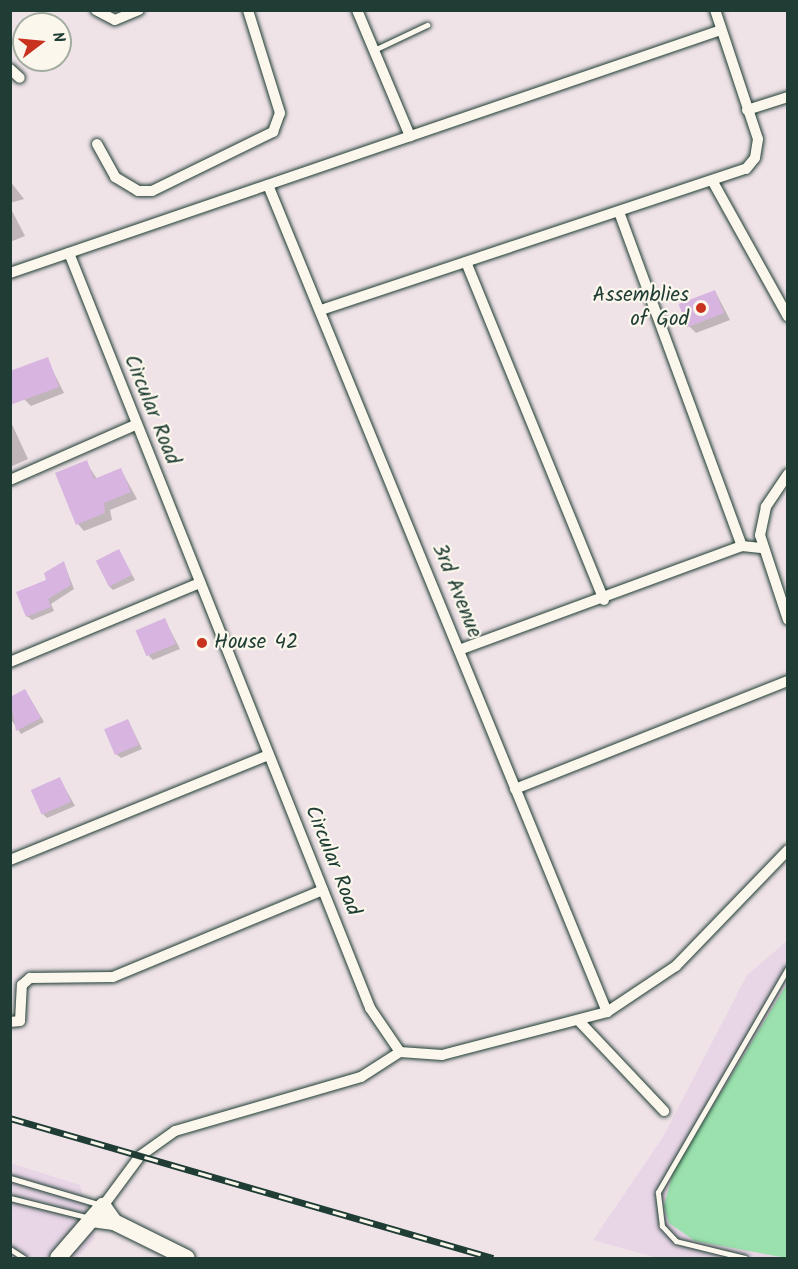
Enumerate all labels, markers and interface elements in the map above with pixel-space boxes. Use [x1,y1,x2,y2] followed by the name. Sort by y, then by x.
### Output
[12,12,72,72] north arrow
[44,29,71,46] text: N
[593,283,689,333] place label: Assemblies of God
[694,301,708,315] marker: Assemblies of God
[118,351,184,469] street label: Circular Road
[426,540,486,642] street label: 3rd Avenue
[214,630,298,656] place label: House 42
[195,636,209,650] marker: House 42
[299,802,365,920] street label: Circular Road

